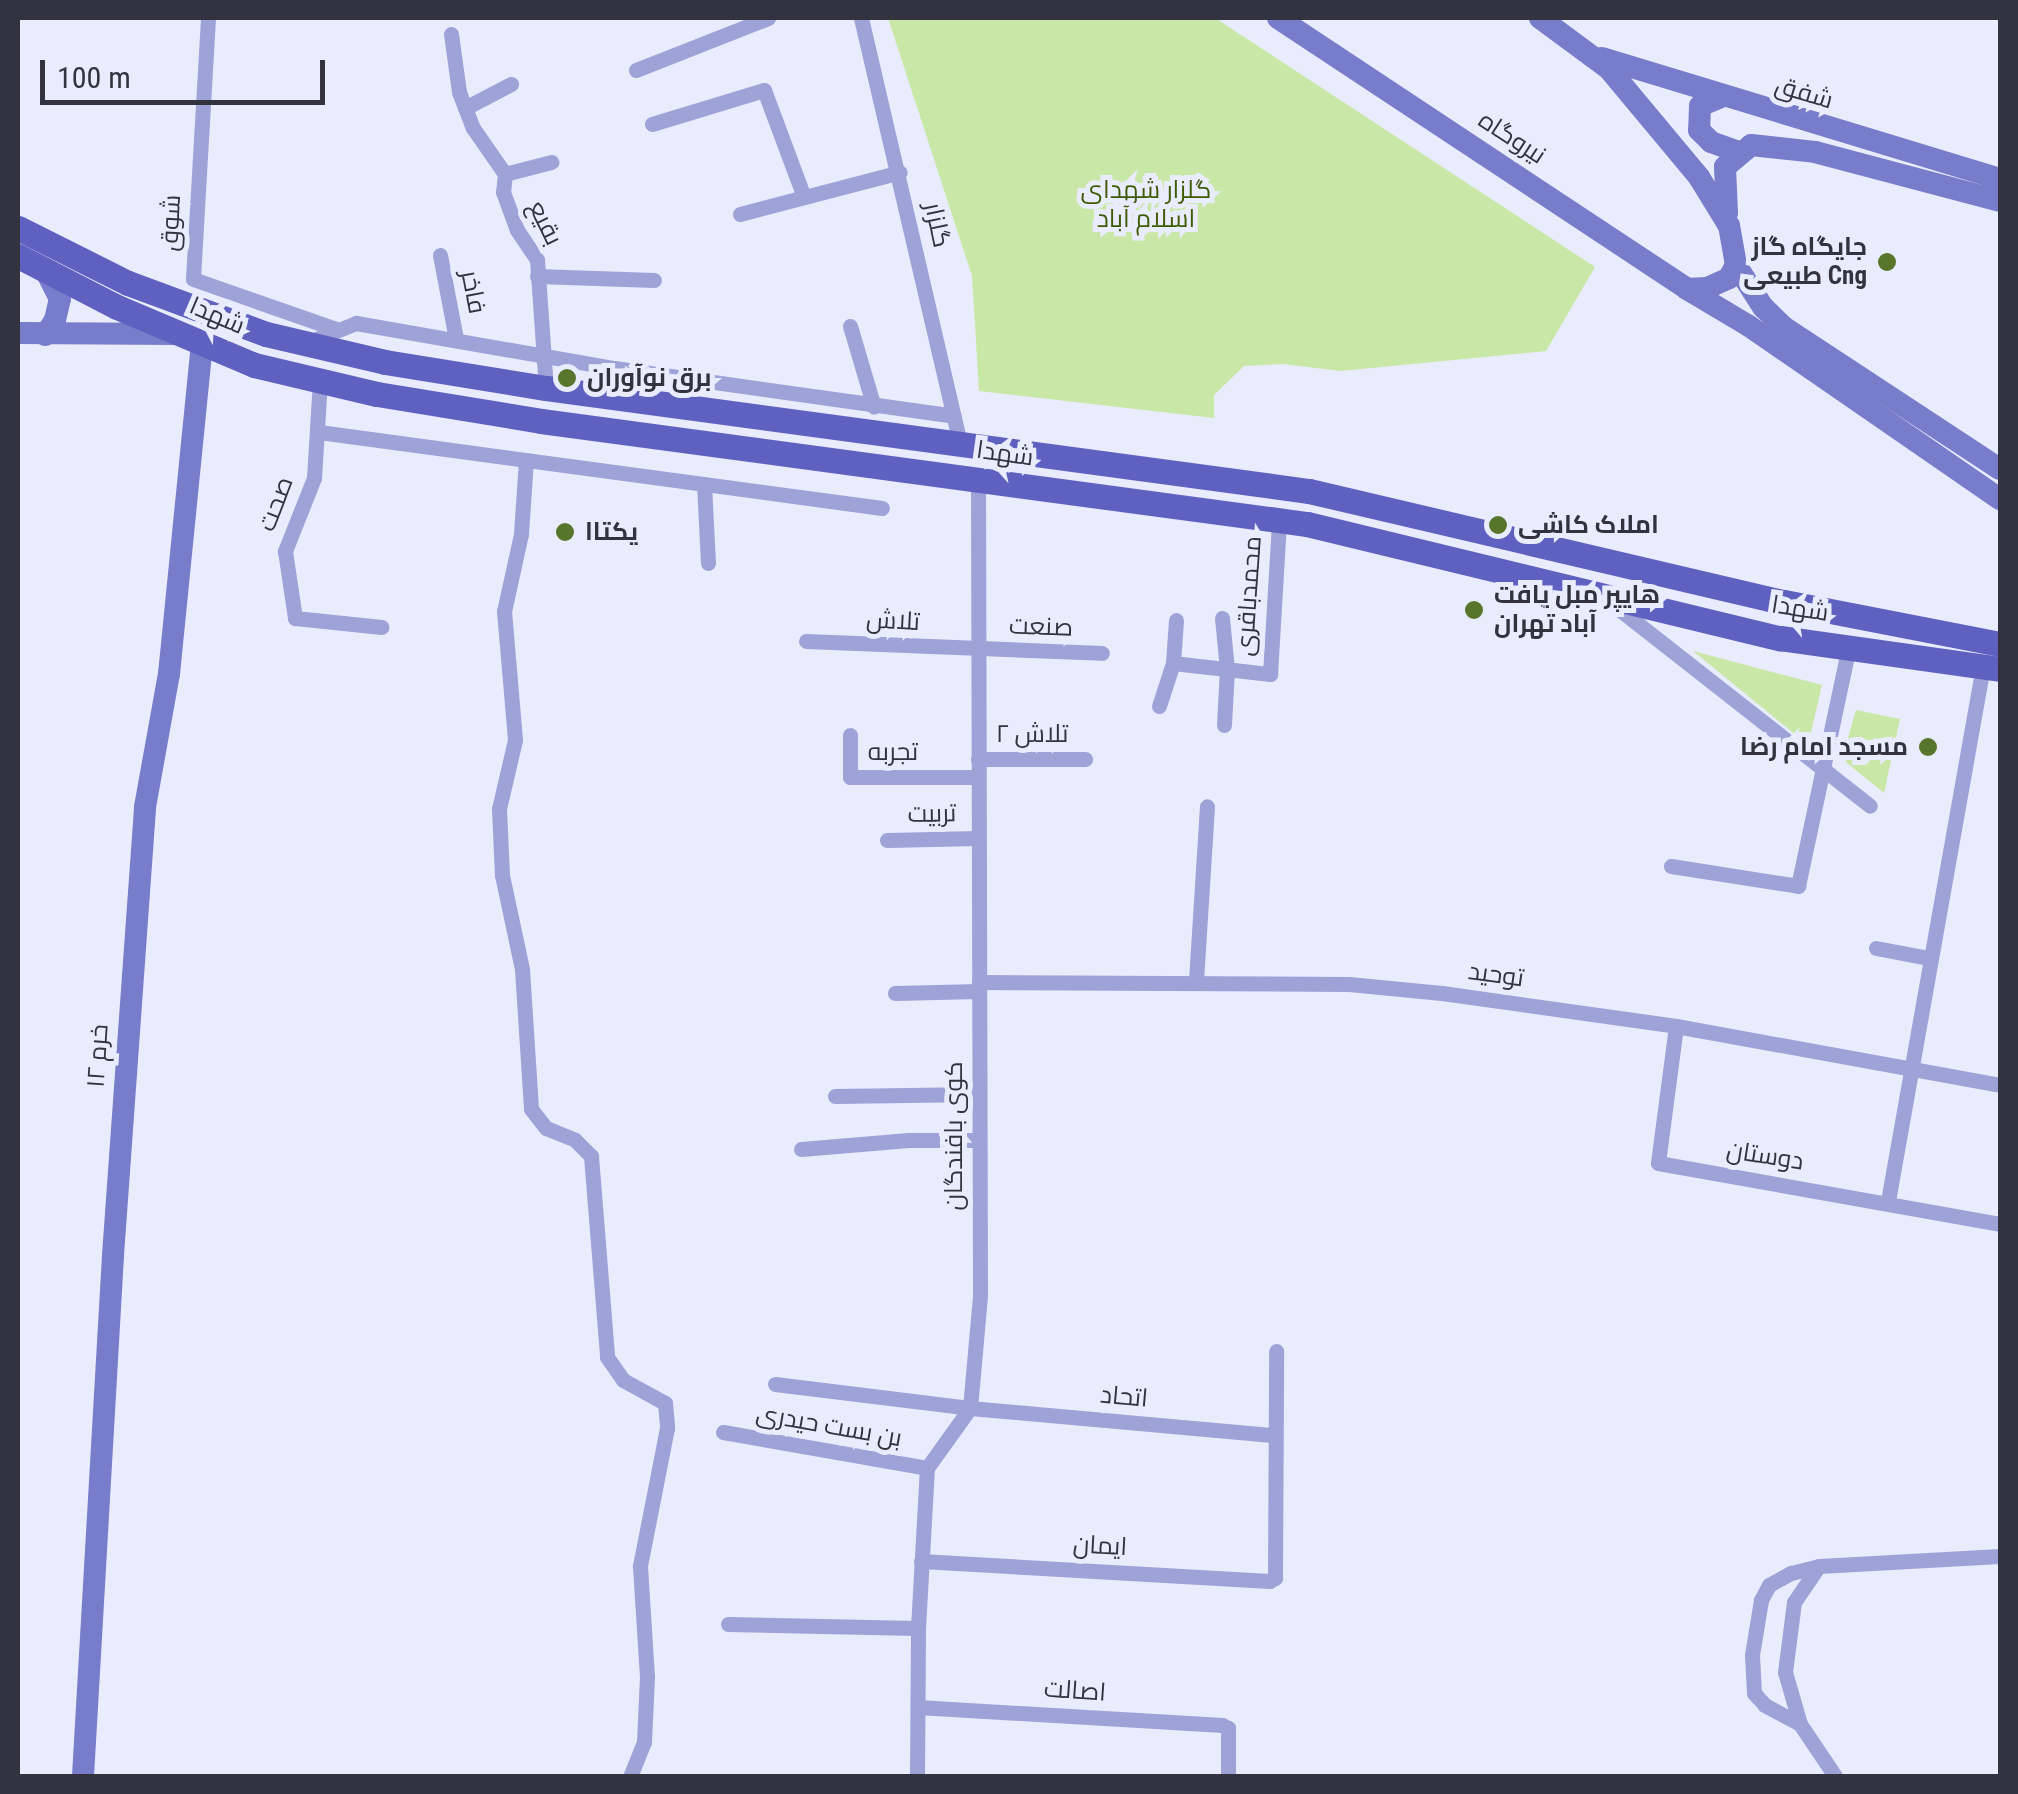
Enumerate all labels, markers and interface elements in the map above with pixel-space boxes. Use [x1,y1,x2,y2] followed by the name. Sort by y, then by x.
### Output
[45,40,330,102] scale bar
[57,60,131,95] text: 100 m
[1771,70,1837,116] street label: شفق
[1473,105,1551,171] street label: نیروگاه
[1081,176,1211,235] park label: گلزار شهدای اسلام آباد
[155,194,187,252] street label: شوق
[521,196,569,250] street label: بقیع
[918,200,956,250] street label: گلزار
[1743,233,1867,292] place label: جایگاه گاز طبیعی Cng
[1876,251,1898,273] marker: جایگاه گاز طبیعی Cng
[454,268,492,316] street label: فاخر
[185,291,249,341] street label: شهدا
[587,363,711,393] place label: برق نوآوران
[556,367,578,389] marker: برق نوآوران
[975,435,1035,473] street label: شهدا
[252,472,300,536] street label: صحت
[1518,510,1659,540] place label: املاک کاشی
[1487,514,1509,536] marker: املاک کاشی
[585,517,638,547] place label: یکتاا
[554,521,576,543] marker: یکتاا
[1230,535,1268,657] street label: محمدباقری
[1494,581,1660,640] place label: هایپر مبل یافت آباد تهران
[1769,590,1831,628] street label: شهدا
[1463,599,1485,621] marker: هایپر مبل یافت آباد تهران
[865,605,921,637] street label: تلاش
[1008,611,1074,643] street label: صنعت
[996,719,1068,749] street label: تلاش ۲
[1740,732,1908,762] place label: مسجد امام رضا
[1917,736,1939,758] marker: مسجد امام رضا
[868,737,918,767] street label: تجربه
[907,799,957,829] street label: تربیت
[1466,956,1526,994] street label: توحید
[81,1023,115,1089] street label: خرم ۱۲
[939,1061,969,1211] street label: کوی بافندگان
[1724,1135,1806,1177] street label: دوستان
[1099,1380,1149,1414] street label: اتحاد
[754,1398,904,1454] street label: بن بست حیدری
[1072,1530,1128,1562] street label: ایمان
[1043,1674,1107,1708] street label: اصالت

